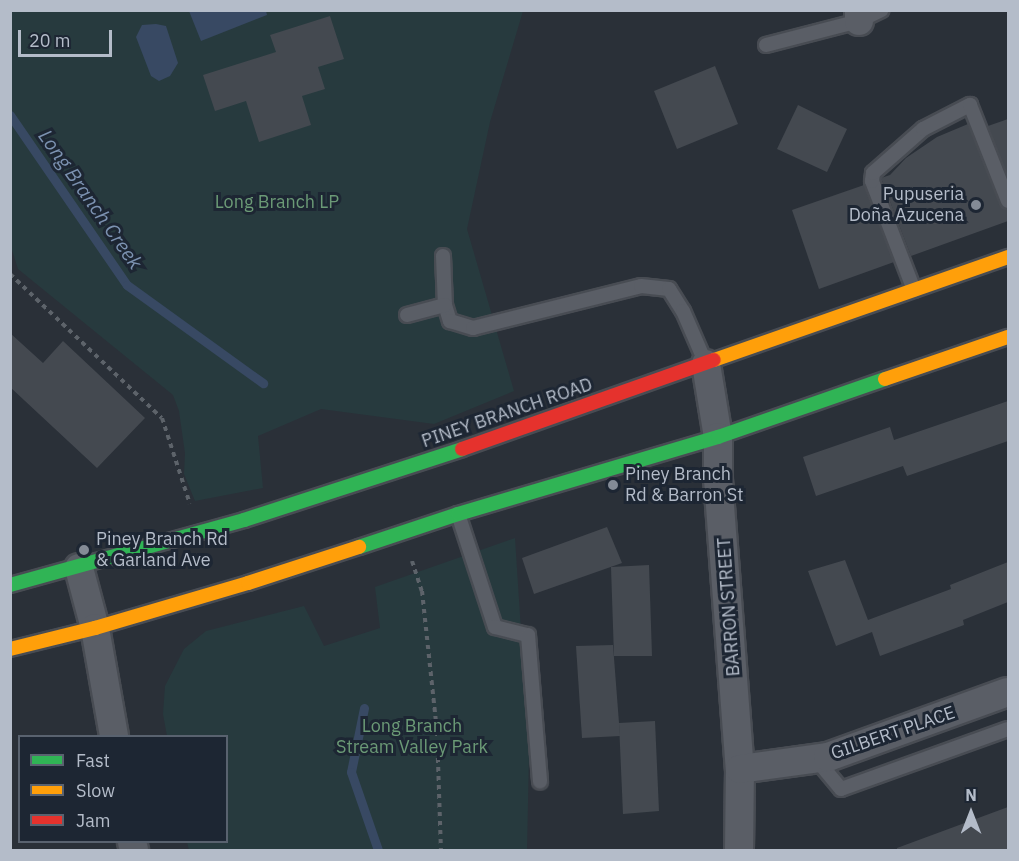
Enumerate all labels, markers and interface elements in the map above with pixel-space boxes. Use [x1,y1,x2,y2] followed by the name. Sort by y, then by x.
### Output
[21,18,116,56] scale bar
[29,29,71,52] text: 20 m
[34,125,148,273] water label: Long Branch Creek
[849,184,964,226] place label: Pupuseria Doña Azucena
[215,191,339,213] park label: Long Branch LP
[969,198,983,212] marker: Pupuseria Doña Azucena
[419,374,595,452] street label: PINEY BRANCH ROAD
[625,464,743,506] place label: Piney Branch Rd & Barron St
[606,478,620,492] marker: Piney Branch Rd & Barron St
[96,529,228,572] place label: Piney Branch Rd & Garland Ave
[713,537,745,677] street label: BARRON STREET
[77,543,91,557] marker: Piney Branch Rd & Garland Ave
[828,702,958,764] street label: GILBERT PLACE
[336,716,488,758] park label: Long Branch Stream Valley Park
[18,735,228,843] legend
[76,749,110,772] text: Fast
[76,779,115,802] text: Slow
[941,783,1001,843] north arrow
[965,785,977,805] text: N
[76,809,111,832] text: Jam

